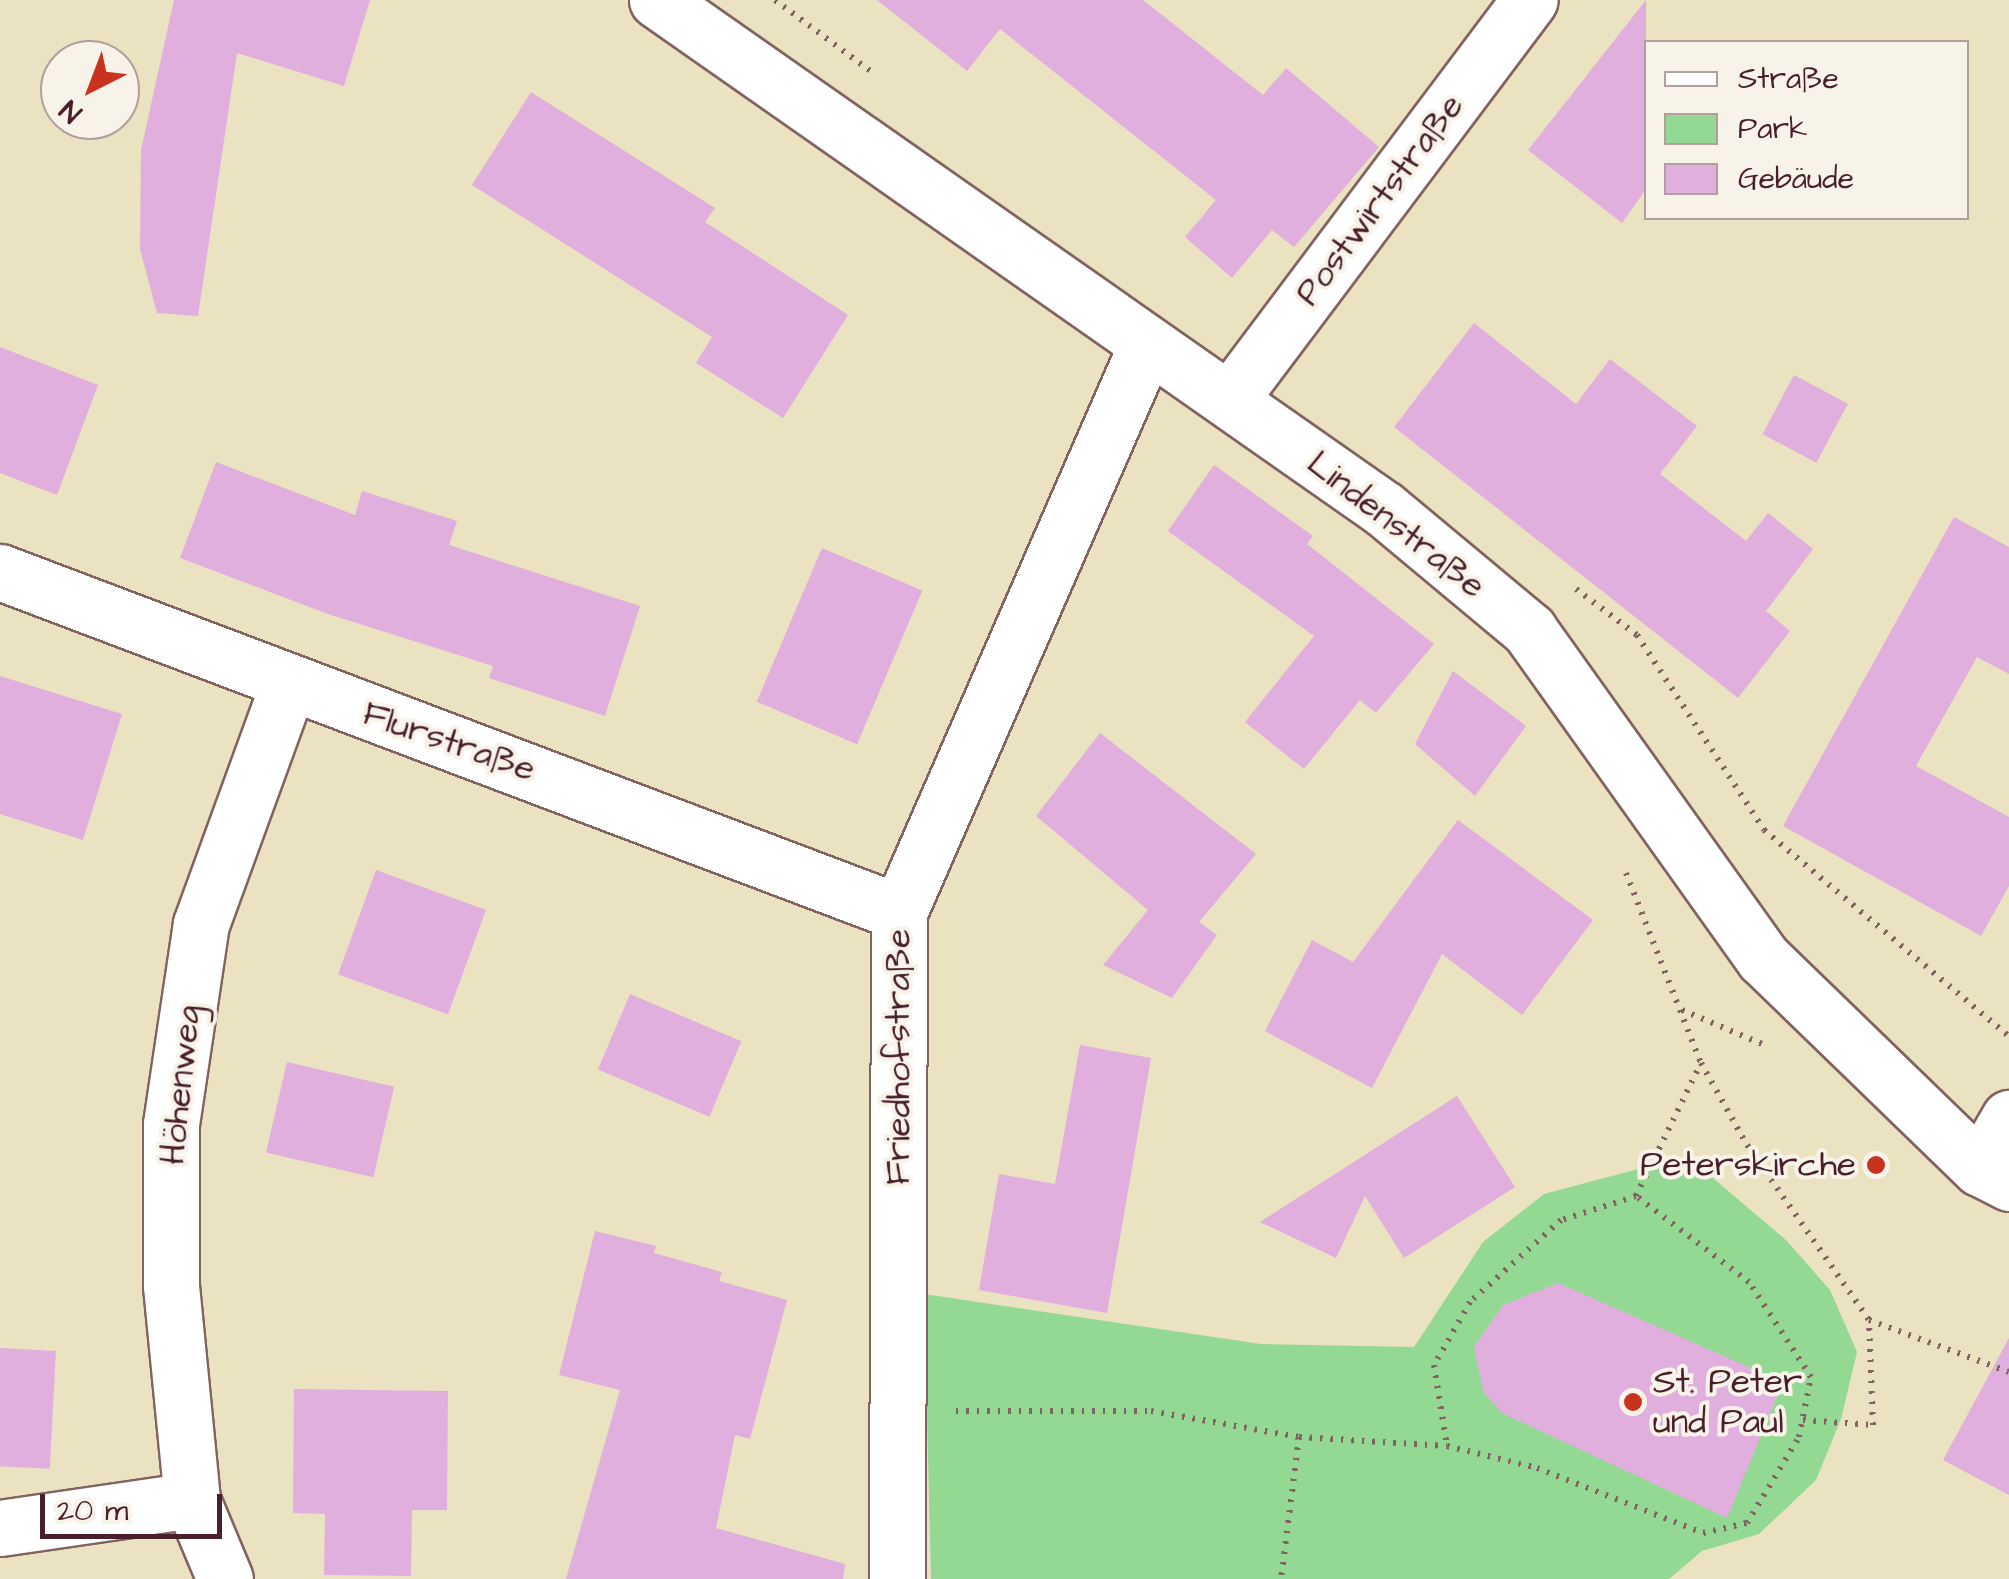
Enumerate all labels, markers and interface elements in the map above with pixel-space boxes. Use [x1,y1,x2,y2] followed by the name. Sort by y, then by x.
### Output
[40,40,140,140] north arrow
[1644,40,1969,220] legend
[1738,58,1839,100] text: Straße
[1287,86,1473,314] street label: Postwirtstraße
[51,91,91,132] text: N
[1738,108,1807,150] text: Park
[1738,158,1854,200] text: Gebäude
[1299,443,1493,607] street label: Lindenstraße
[357,693,541,791] street label: Flurstraße
[878,929,920,1185] street label: Friedhofstraße
[152,1003,210,1167] street label: Höhenweg
[1640,1144,1856,1186] place label: Peterskirche
[1865,1154,1887,1176] marker: Peterskirche
[1653,1361,1802,1443] place label: St. Peter und Paul
[1622,1391,1644,1413] marker: St. Peter und Paul
[45,1474,228,1536] scale bar
[57,1490,128,1532] text: 20 m

